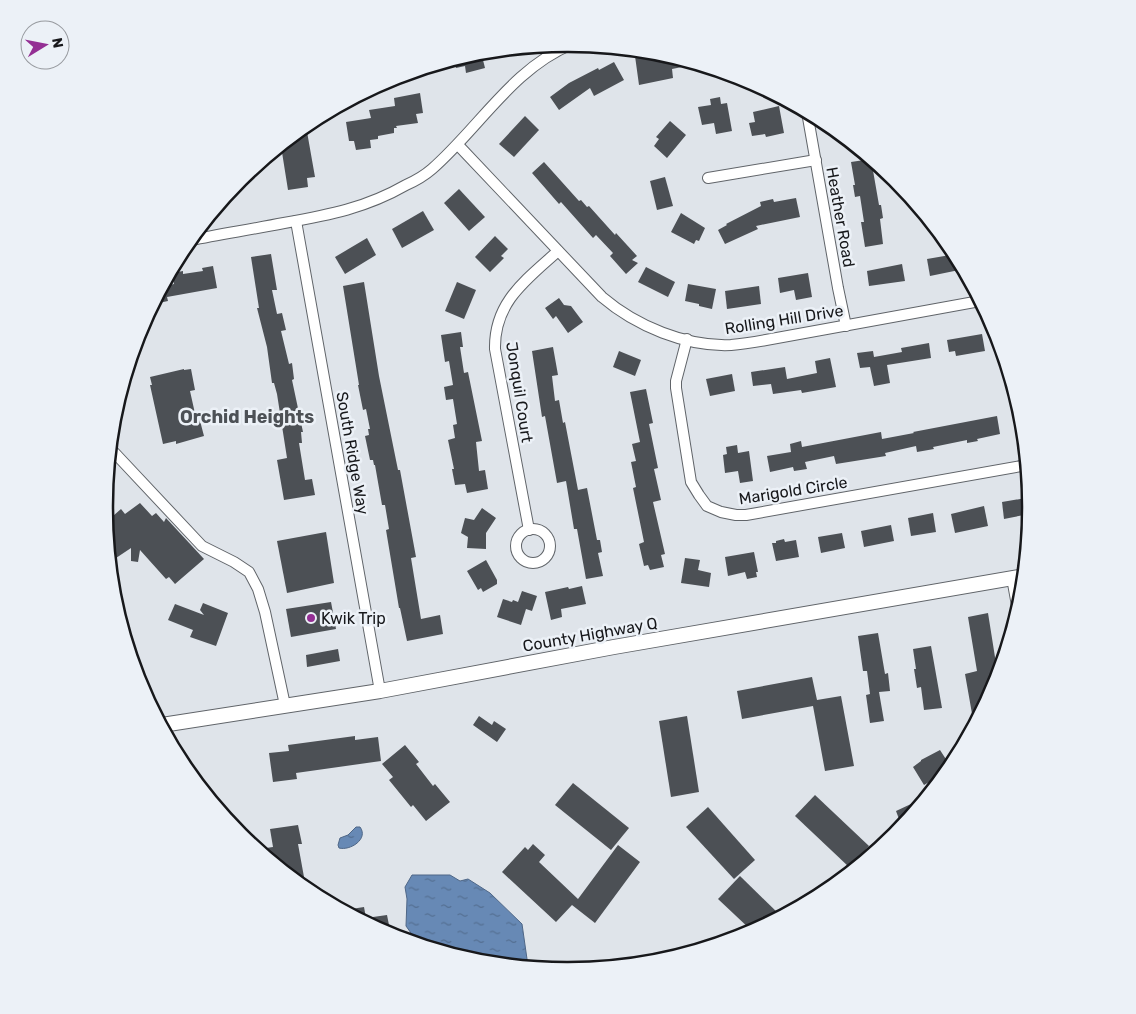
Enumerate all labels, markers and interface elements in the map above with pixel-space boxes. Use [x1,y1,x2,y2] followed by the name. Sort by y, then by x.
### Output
[20,20,70,70] north arrow
[48,36,67,49] text: N
[822,165,859,269] street label: Heather Road
[723,301,845,338] street label: Rolling Hill Drive
[502,340,537,444] street label: Jonquil Court
[332,390,373,516] street label: South Ridge Way
[180,406,314,428] district label: Orchid Heights
[737,473,849,508] street label: Marigold Circle
[321,609,386,628] place label: Kwik Trip
[305,612,317,624] marker: Kwik Trip
[521,613,659,656] street label: County Highway Q

